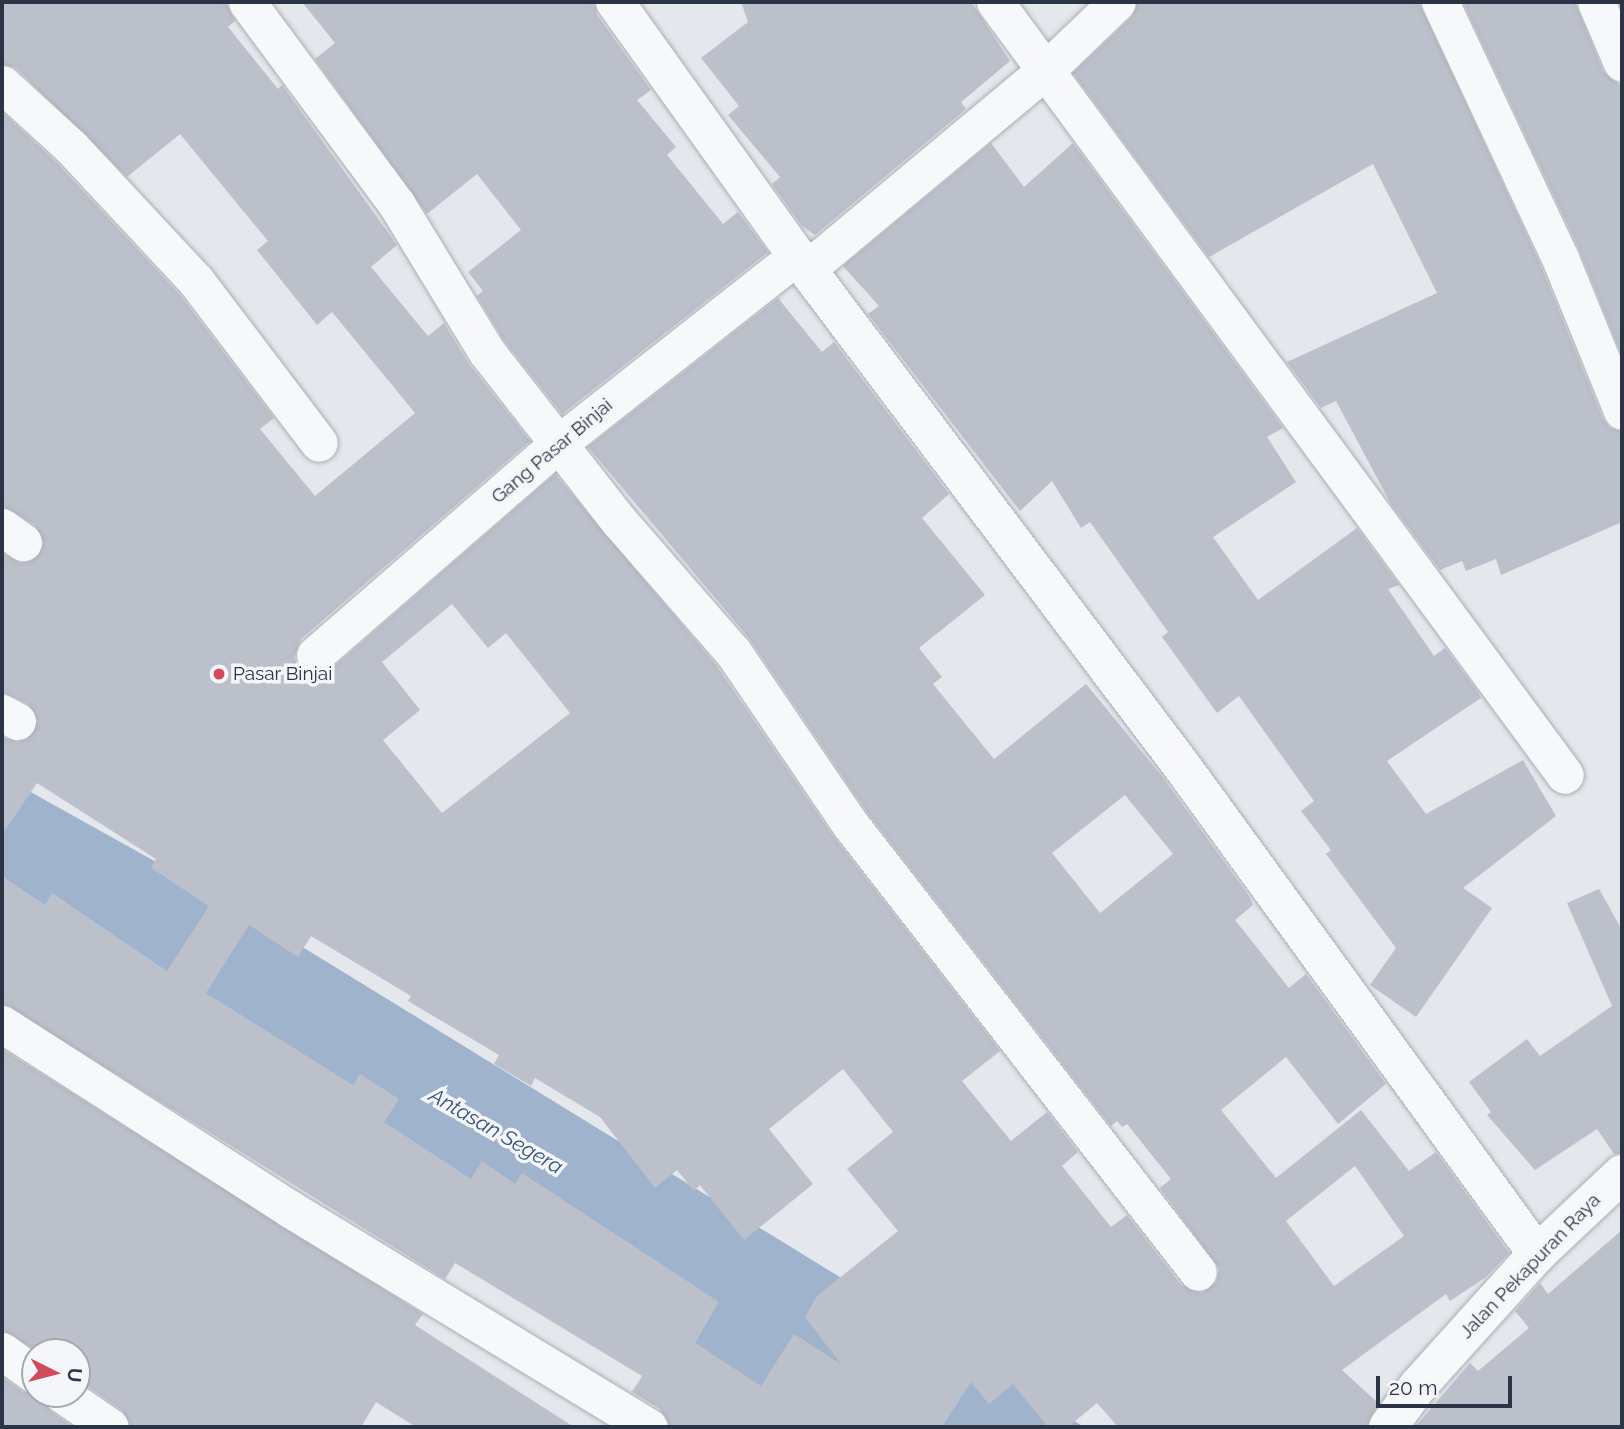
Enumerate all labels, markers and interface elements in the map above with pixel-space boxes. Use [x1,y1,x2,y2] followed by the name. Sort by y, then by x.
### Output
[487,394,617,508] street label: Gang Pasar Binjai
[233,663,333,685] place label: Pasar Binjai
[211,666,227,682] marker: Pasar Binjai
[425,1082,567,1180] water label: Antasan Segera
[1455,1189,1605,1343] street label: Jalan Pekapuran Raya
[21,1338,91,1408] north arrow
[1379,1362,1516,1406] scale bar
[63,1367,87,1383] text: U
[1389,1375,1437,1400] text: 20 m

